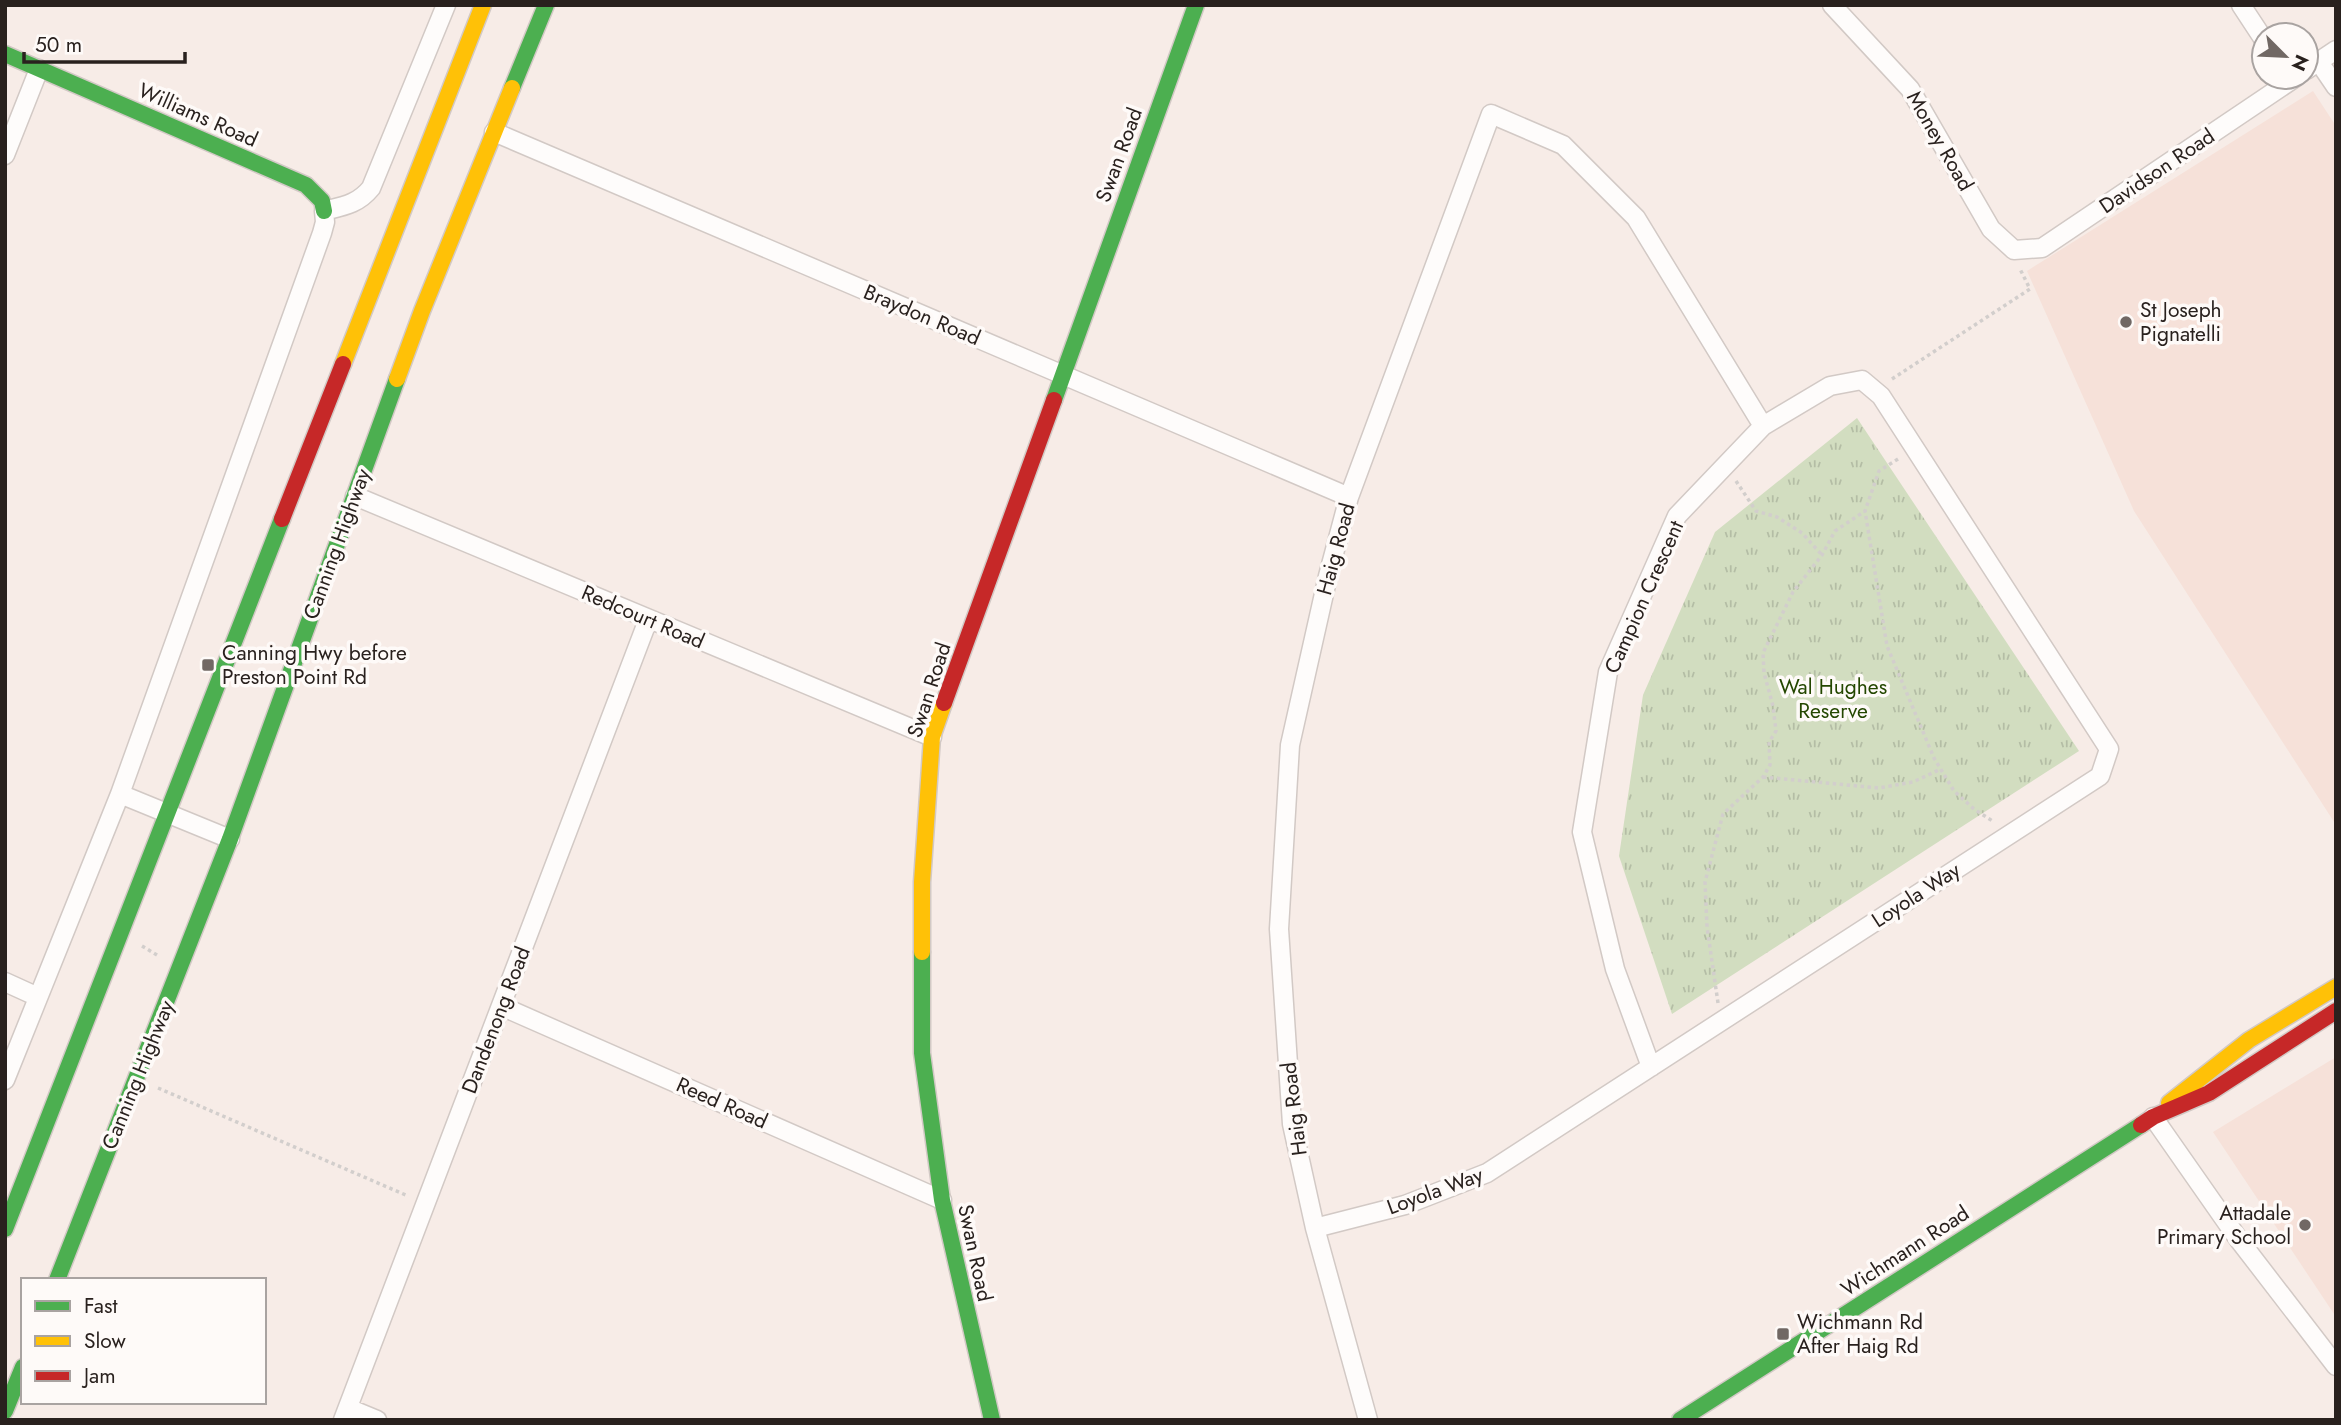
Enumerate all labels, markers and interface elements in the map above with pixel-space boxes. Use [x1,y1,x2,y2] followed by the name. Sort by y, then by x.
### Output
[24,21,186,65] scale bar
[2250,21,2320,91] north arrow
[35,30,82,60] text: 50 m
[2285,50,2315,75] text: N
[133,75,263,155] street label: Williams Road
[1899,86,1981,196] street label: Money Road
[1088,104,1150,206] street label: Swan Road
[2093,121,2221,221] street label: Davidson Road
[859,277,985,353] street label: Braydon Road
[2140,295,2222,349] place label: St Joseph Pignatelli
[2118,314,2134,330] marker: St Joseph Pignatelli
[296,464,378,623] street label: Canning Highway
[1309,500,1363,598] street label: Haig Road
[1597,516,1691,678] street label: Campion Crescent
[577,578,709,656] street label: Redcourt Road
[222,638,407,692] place label: Canning Hwy before Preston Point Rd
[900,639,958,741] street label: Swan Road
[200,657,216,673] marker: Canning Hwy before Preston Point Rd
[1779,672,1887,726] park label: Wal Hughes Reserve
[1866,855,1967,935] street label: Loyola Way
[454,942,538,1098] street label: Dandenong Road
[94,995,182,1154] street label: Canning Highway
[1273,1060,1315,1158] street label: Haig Road
[672,1070,772,1136] street label: Reed Road
[1383,1160,1488,1222] street label: Loyola Way
[1835,1198,1975,1304] street label: Wichmann Road
[2157,1198,2291,1252] place label: Attadale Primary School
[950,1202,1000,1304] street label: Swan Road
[2297,1217,2313,1233] marker: Attadale Primary School
[21,1278,266,1404] legend
[84,1291,117,1321] text: Fast
[1797,1307,1923,1361] place label: Wichmann Rd After Haig Rd
[84,1326,126,1356] text: Slow
[1775,1326,1791,1342] marker: Wichmann Rd After Haig Rd
[81,1361,116,1391] text: Jam

